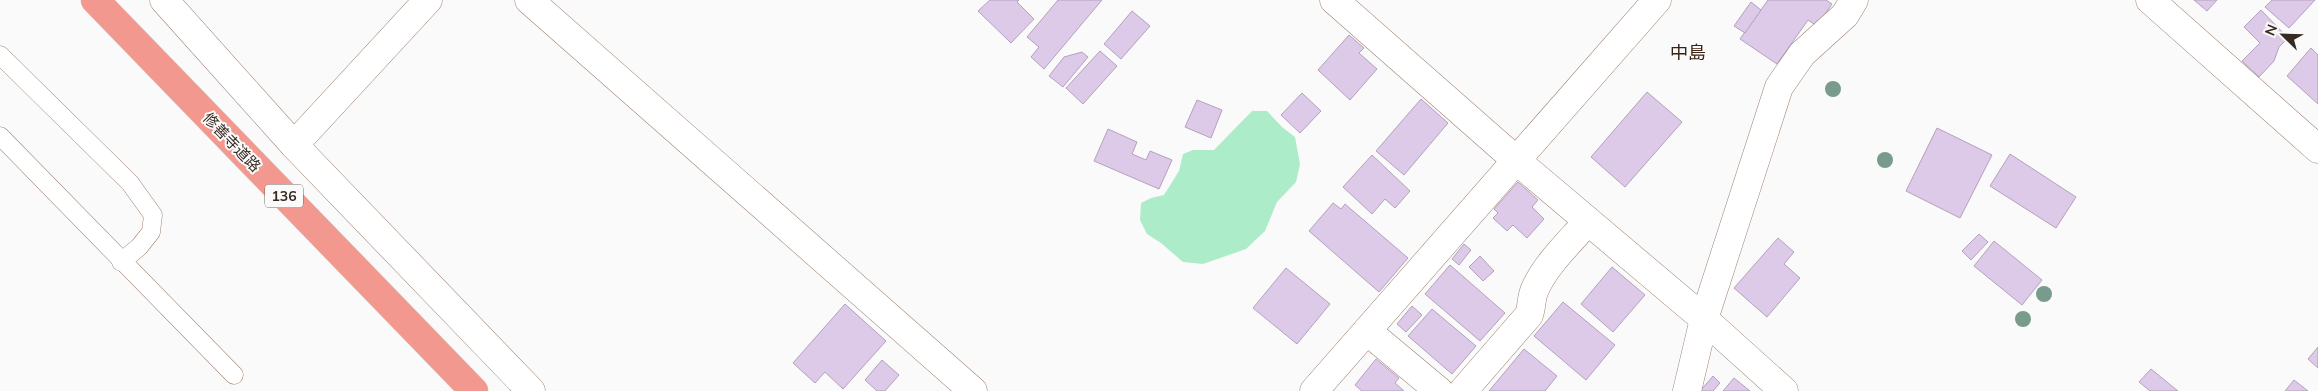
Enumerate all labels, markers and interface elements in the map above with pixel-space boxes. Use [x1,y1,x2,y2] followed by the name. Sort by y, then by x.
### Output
[2258,10,2308,60] north arrow
[2261,22,2281,38] text: N
[1670,41,1706,64] district label: 中島
[199,108,265,176] street label: 修善寺道路
[265,185,303,208] road number: 136

